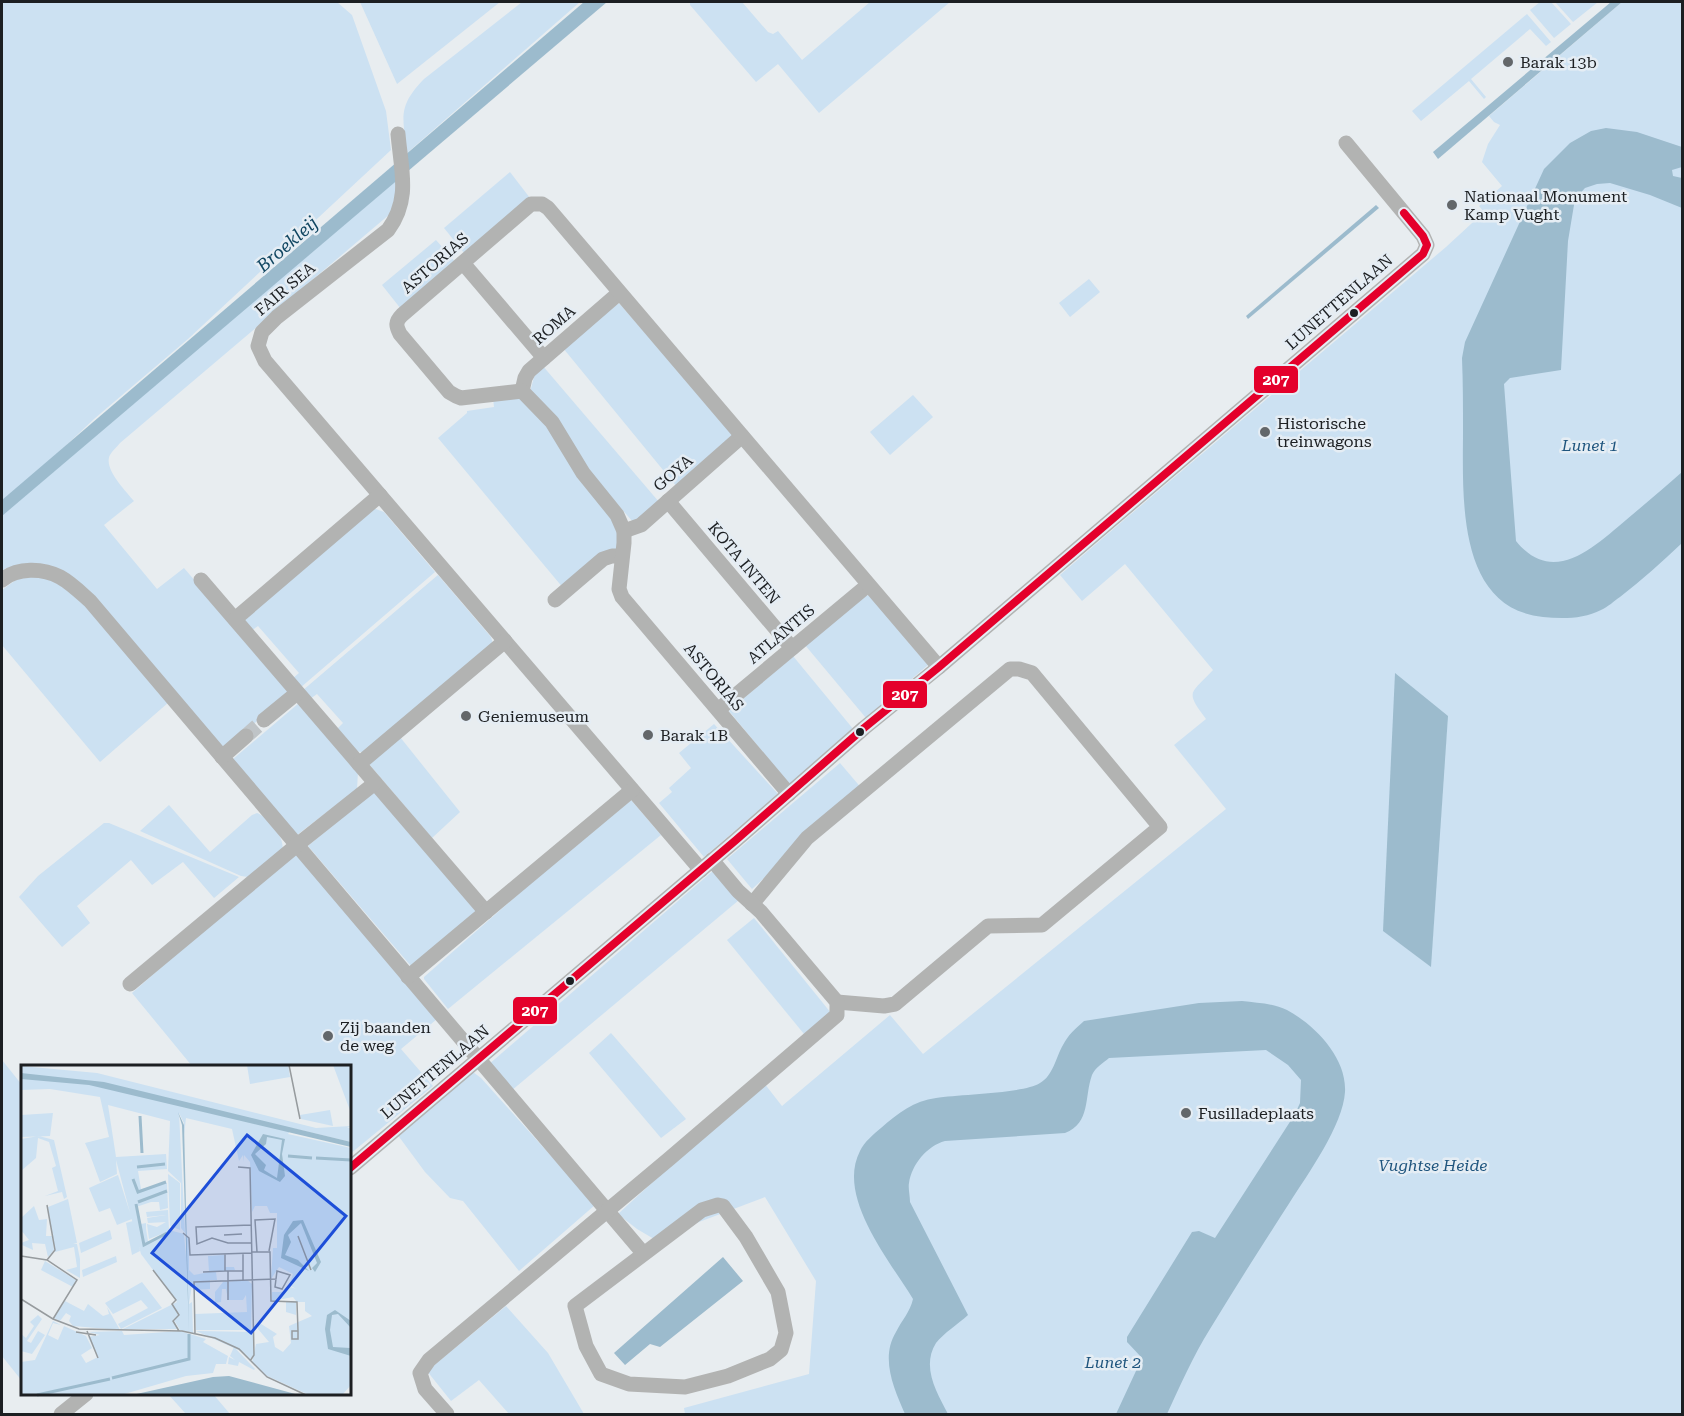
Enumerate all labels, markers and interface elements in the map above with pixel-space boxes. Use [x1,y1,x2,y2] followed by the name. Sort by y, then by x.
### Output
[1520,53,1597,72] place label: Barak 13b
[1501,55,1515,69] marker: Barak 13b
[1464,187,1627,224] place label: Nationaal Monument Kamp Vught
[1445,198,1459,212] marker: Nationaal Monument Kamp Vught
[251,212,322,277] water label: Broekleij
[397,229,473,297] street label: ASTORIAS
[1282,250,1397,354] street label: LUNETTENLAAN
[251,258,320,320] street label: FAIR SEA
[529,301,580,349] street label: ROMA
[1348,307,1360,319] unlabelled marker
[1253,365,1299,394] line badge: 207
[1263,370,1289,389] text: 207
[1277,414,1372,451] place label: Historische treinwagons
[1258,425,1272,439] marker: Historische treinwagons
[1561,436,1618,455] park label: Lunet 1
[649,450,697,495] street label: GOYA
[704,518,784,608] street label: KOTA INTEN
[743,600,819,668] street label: ATLANTIS
[680,639,748,715] street label: ASTORIAS
[882,680,928,709] line badge: 207
[892,685,918,704] text: 207
[478,707,589,726] place label: Geniemuseum
[459,709,473,723] marker: Geniemuseum
[660,726,728,745] place label: Barak 1B
[854,726,866,738] unlabelled marker
[641,728,655,742] marker: Barak 1B
[564,975,576,987] unlabelled marker
[512,996,558,1025] line badge: 207
[522,1001,548,1020] text: 207
[340,1018,431,1055] place label: Zij baanden de weg
[377,1021,493,1123] street label: LUNETTENLAAN
[321,1029,335,1043] marker: Zij baanden de weg
[21,1065,351,1395] inset map
[1198,1104,1314,1123] place label: Fusilladeplaats
[1179,1106,1193,1120] marker: Fusilladeplaats
[1379,1156,1487,1175] park label: Vughtse Heide
[1084,1353,1141,1372] park label: Lunet 2

